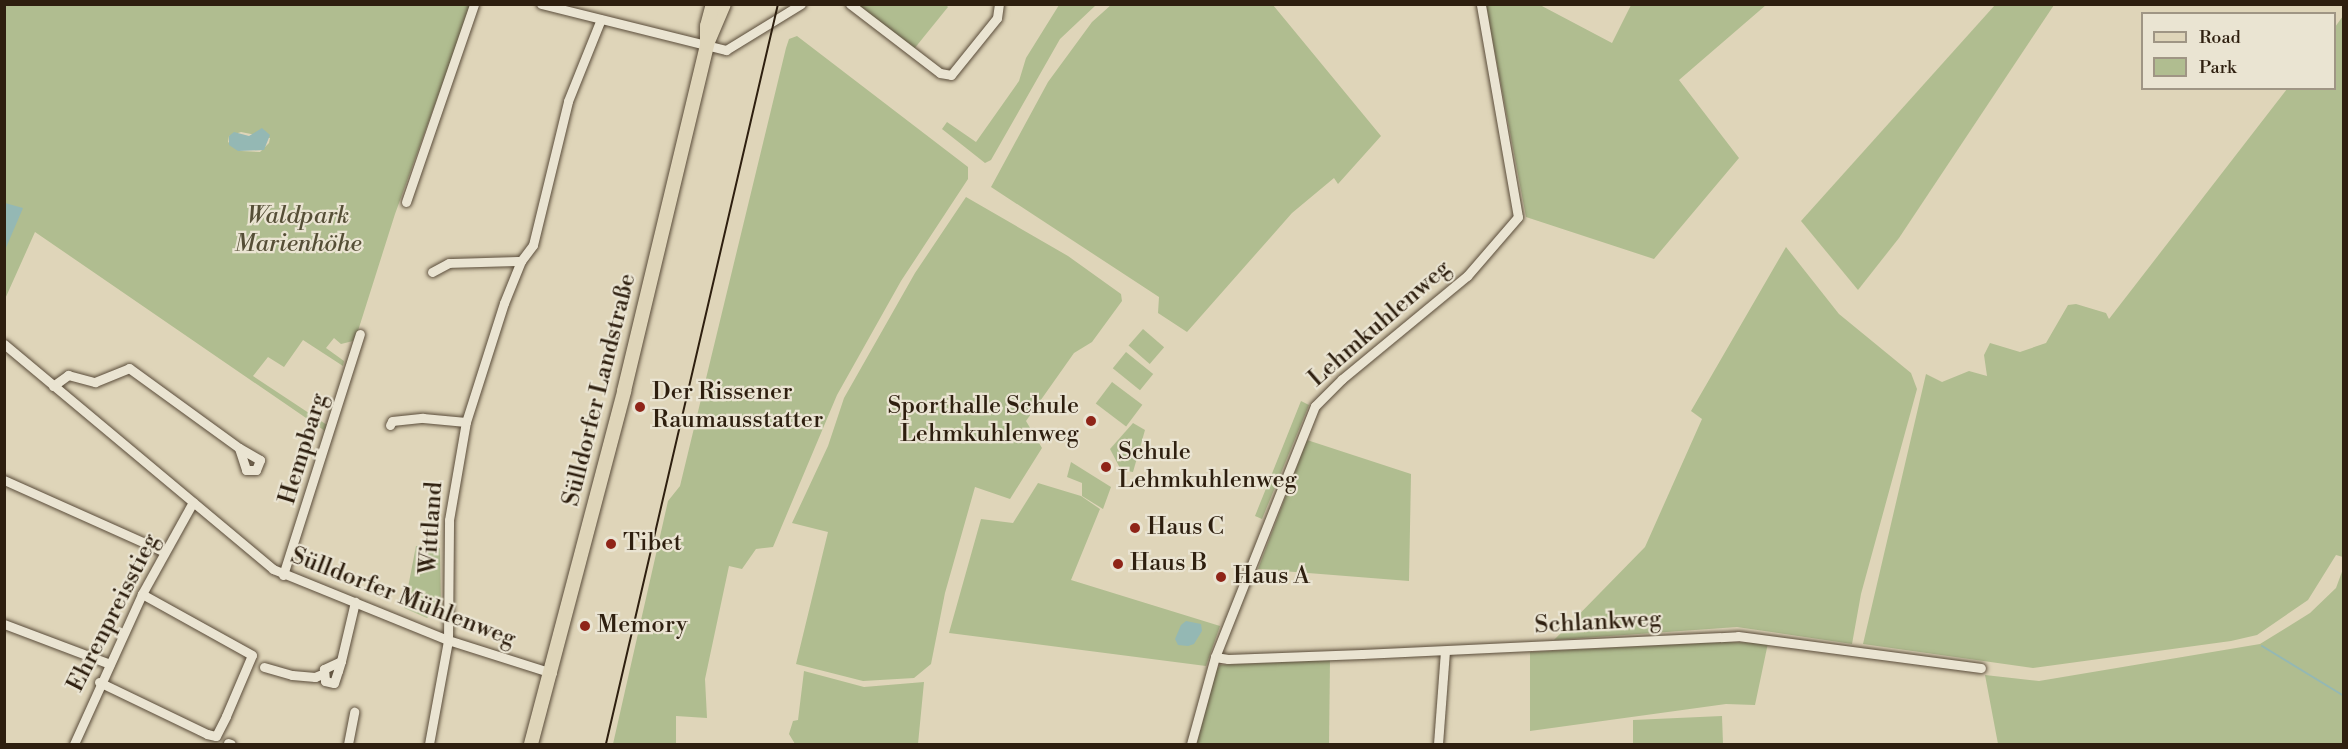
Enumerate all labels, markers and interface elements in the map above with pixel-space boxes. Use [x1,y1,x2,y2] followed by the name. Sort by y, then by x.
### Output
[2141,12,2336,90] legend
[2199,26,2241,49] text: Road
[2199,56,2236,79] text: Park
[234,203,362,259] park label: Waldpark Marienhöhe
[1303,254,1457,394] street label: Lehmkuhlenweg
[557,271,643,509] street label: Sülldorfer Landstraße
[652,379,823,435] place label: Der Rissener Raumausstatter
[273,390,335,508] street label: Hempbarg
[887,393,1079,449] place label: Sporthalle Schule Lehmkuhlenweg
[633,400,647,414] marker: Der Rissener Raumausstatter
[1084,414,1098,428] marker: Sporthalle Schule Lehmkuhlenweg
[1118,439,1297,495] place label: Schule Lehmkuhlenweg
[1099,460,1113,474] marker: Schule Lehmkuhlenweg
[414,481,450,575] street label: Wittland
[1147,514,1224,542] place label: Haus C
[1128,521,1142,535] marker: Haus C
[62,529,166,697] street label: Ehrenpreisstieg
[623,530,682,558] place label: Tibet
[604,537,618,551] marker: Tibet
[286,542,520,654] street label: Sülldorfer Mühlenweg
[1130,550,1207,578] place label: Haus B
[1111,557,1125,571] marker: Haus B
[1233,563,1310,591] place label: Haus A
[1214,570,1228,584] marker: Haus A
[1534,605,1662,641] street label: Schlankweg
[597,612,688,640] place label: Memory
[578,619,592,633] marker: Memory

